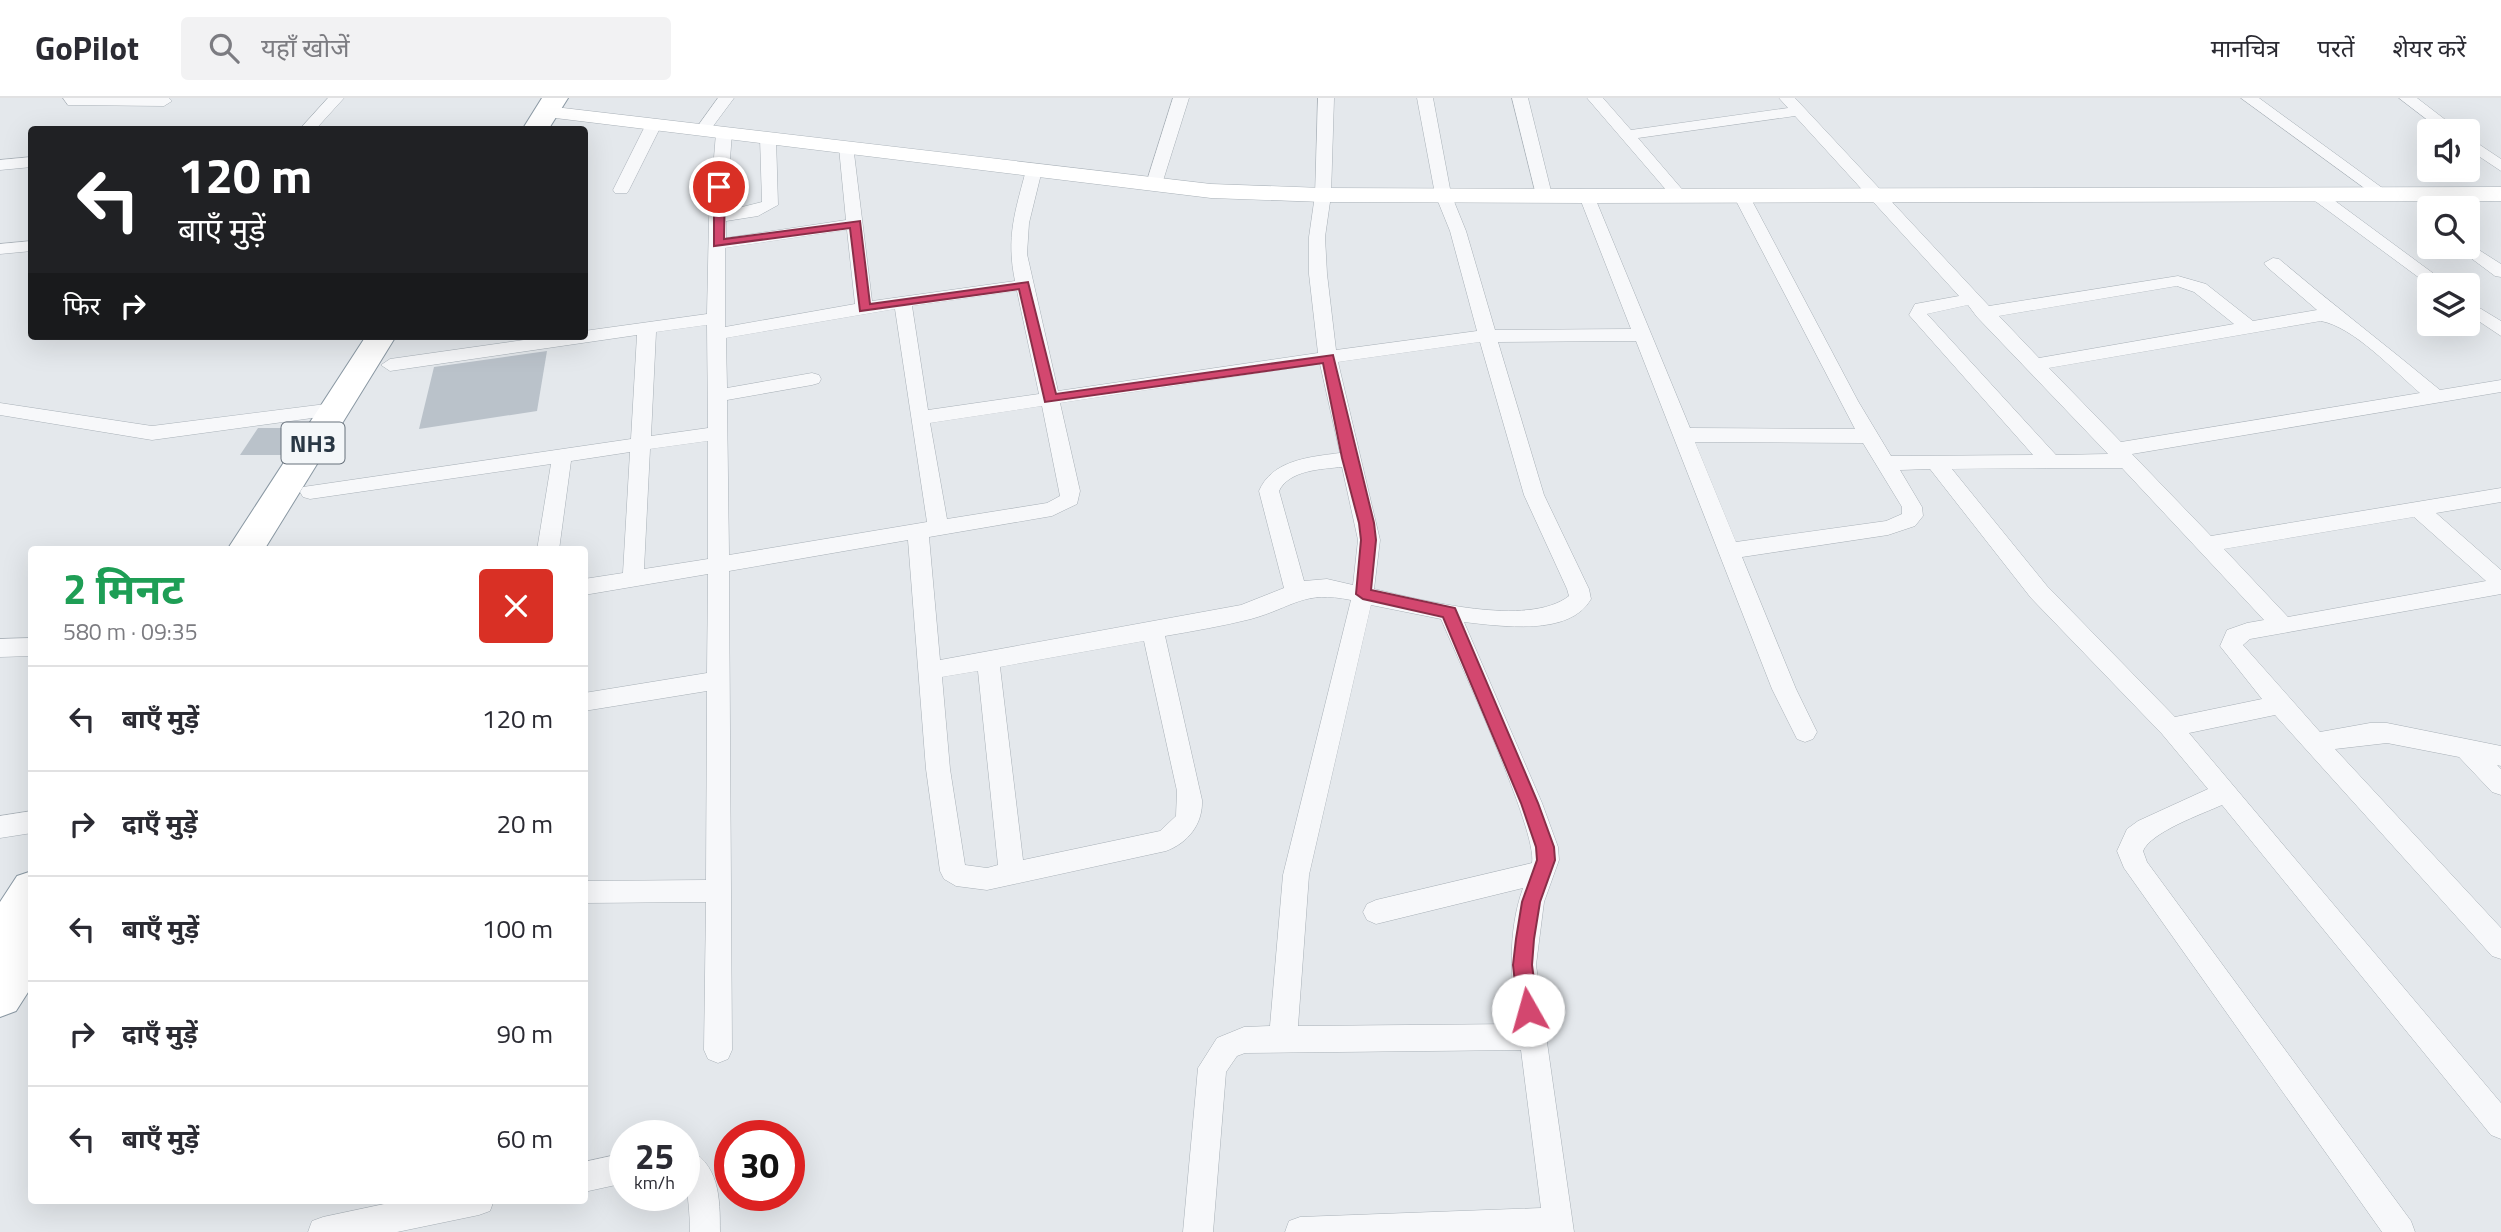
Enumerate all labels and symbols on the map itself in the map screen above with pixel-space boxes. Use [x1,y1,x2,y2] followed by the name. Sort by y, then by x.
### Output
[689,157,749,217] pin
[282,422,344,464] road number: NH3
[1491,973,1565,1047] position arrow
[714,1120,805,1211] speed limit sign: 30

